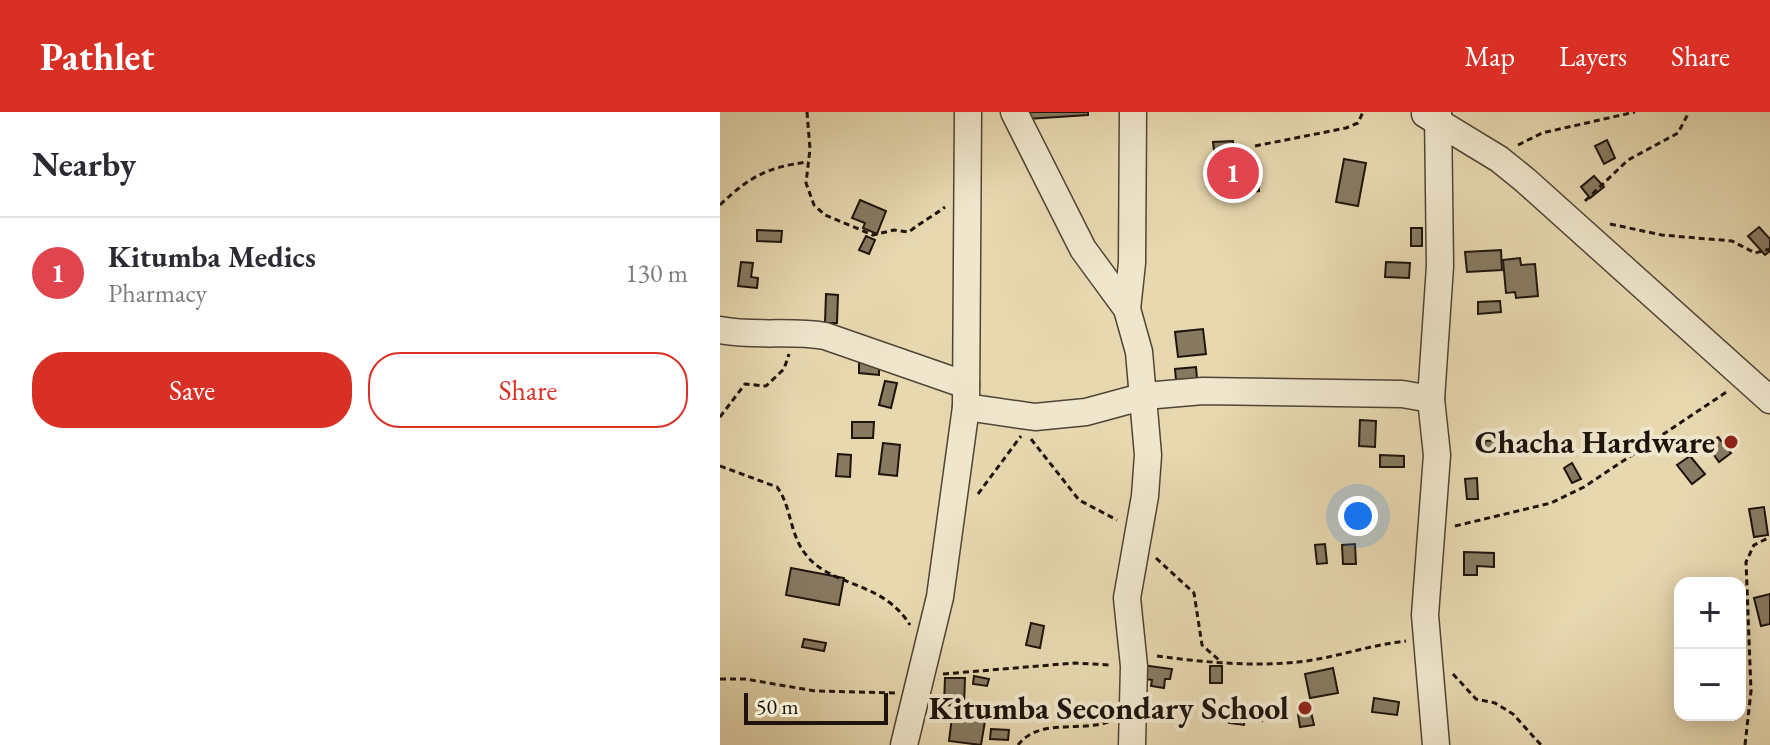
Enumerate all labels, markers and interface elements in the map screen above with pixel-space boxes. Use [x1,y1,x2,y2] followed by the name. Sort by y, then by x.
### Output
[40,32,155,81] text: Pathlet
[1465,38,1515,74] text: Map
[1559,38,1627,74] text: Layers
[1671,38,1730,74] text: Share
[32,142,136,186] text: Nearby
[1207,143,1259,203] pin: 1
[108,237,316,276] text: Kitumba Medics
[51,256,65,290] text: 1
[625,256,688,290] text: 130 m
[108,276,207,310] text: Pharmacy
[32,352,352,428] button: Save
[368,352,688,428] button: Share
[1475,421,1715,463] place label: Chacha Hardware
[1722,433,1740,451] marker: Chacha Hardware
[1338,496,1378,536] your location
[1674,577,1746,721] map controls
[1674,577,1746,649] button: +
[1674,649,1746,721] button: −
[929,687,1289,729] place label: Kitumba Secondary School
[744,689,888,725] scale bar
[756,692,799,721] text: 50 m
[1296,699,1314,717] marker: Kitumba Secondary School

